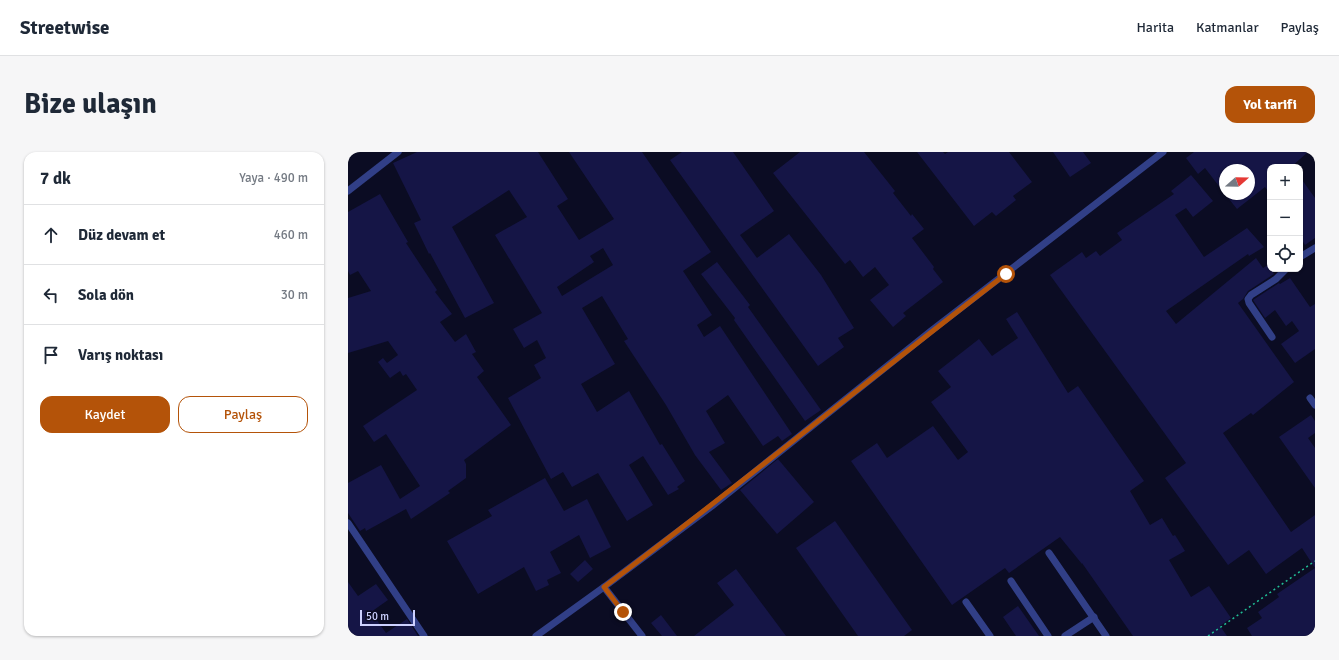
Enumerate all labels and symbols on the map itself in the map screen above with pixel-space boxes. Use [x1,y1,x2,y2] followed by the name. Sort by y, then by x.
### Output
[1219,164,1255,200] north arrow
[997,265,1015,283] route start
[614,603,632,621] route end
[360,608,415,627] scale bar

